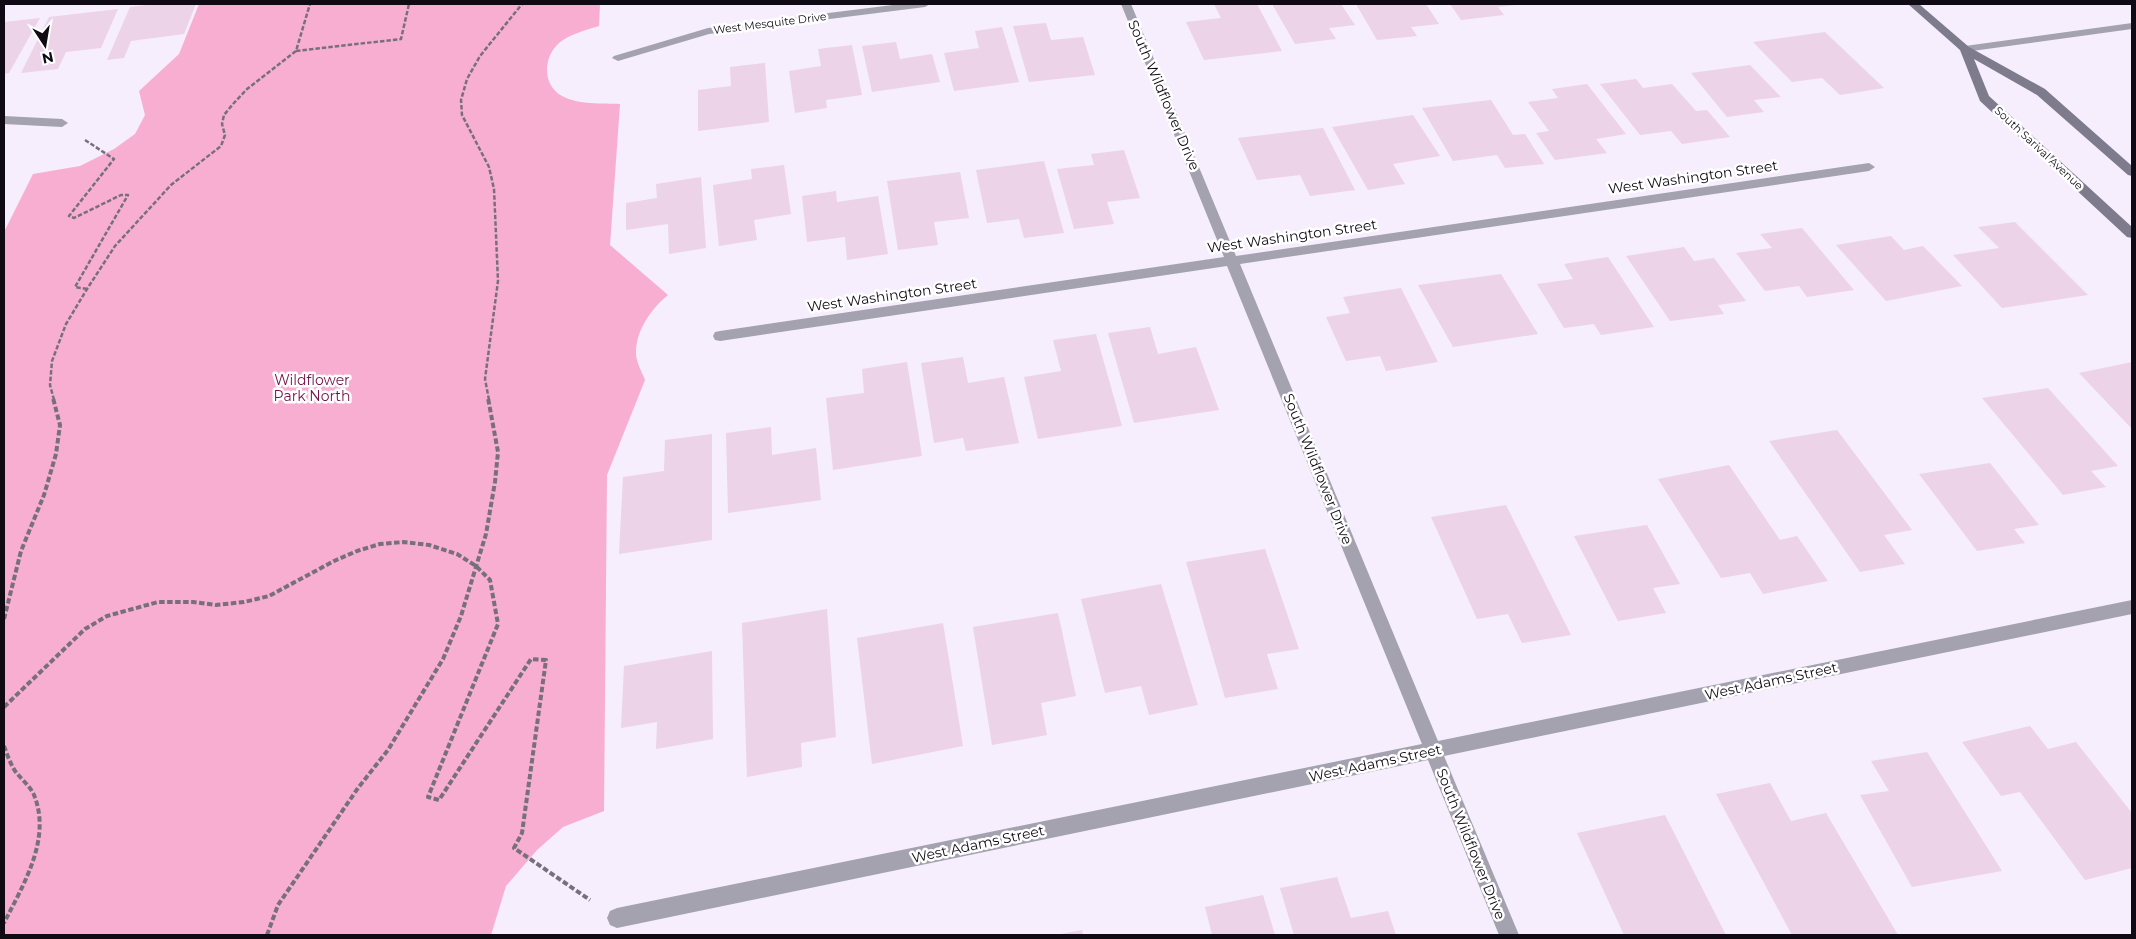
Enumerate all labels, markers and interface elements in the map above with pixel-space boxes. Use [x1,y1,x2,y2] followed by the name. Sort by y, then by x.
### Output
[713,9,828,37] street label: West Mesquite Drive
[1124,17,1204,173] street label: South Wildflower Drive
[20,20,70,70] north arrow
[40,48,55,68] text: N
[1992,103,2086,193] street label: South Sarival Avenue
[1607,156,1779,198] street label: West Washington Street
[1206,215,1378,257] street label: West Washington Street
[806,274,978,316] street label: West Washington Street
[274,371,350,405] park label: Wildflower Park North
[1279,391,1357,547] street label: South Wildflower Drive
[1703,658,1839,704] street label: West Adams Street
[1307,740,1443,786] street label: West Adams Street
[1432,766,1510,922] street label: South Wildflower Drive
[910,821,1046,867] street label: West Adams Street

